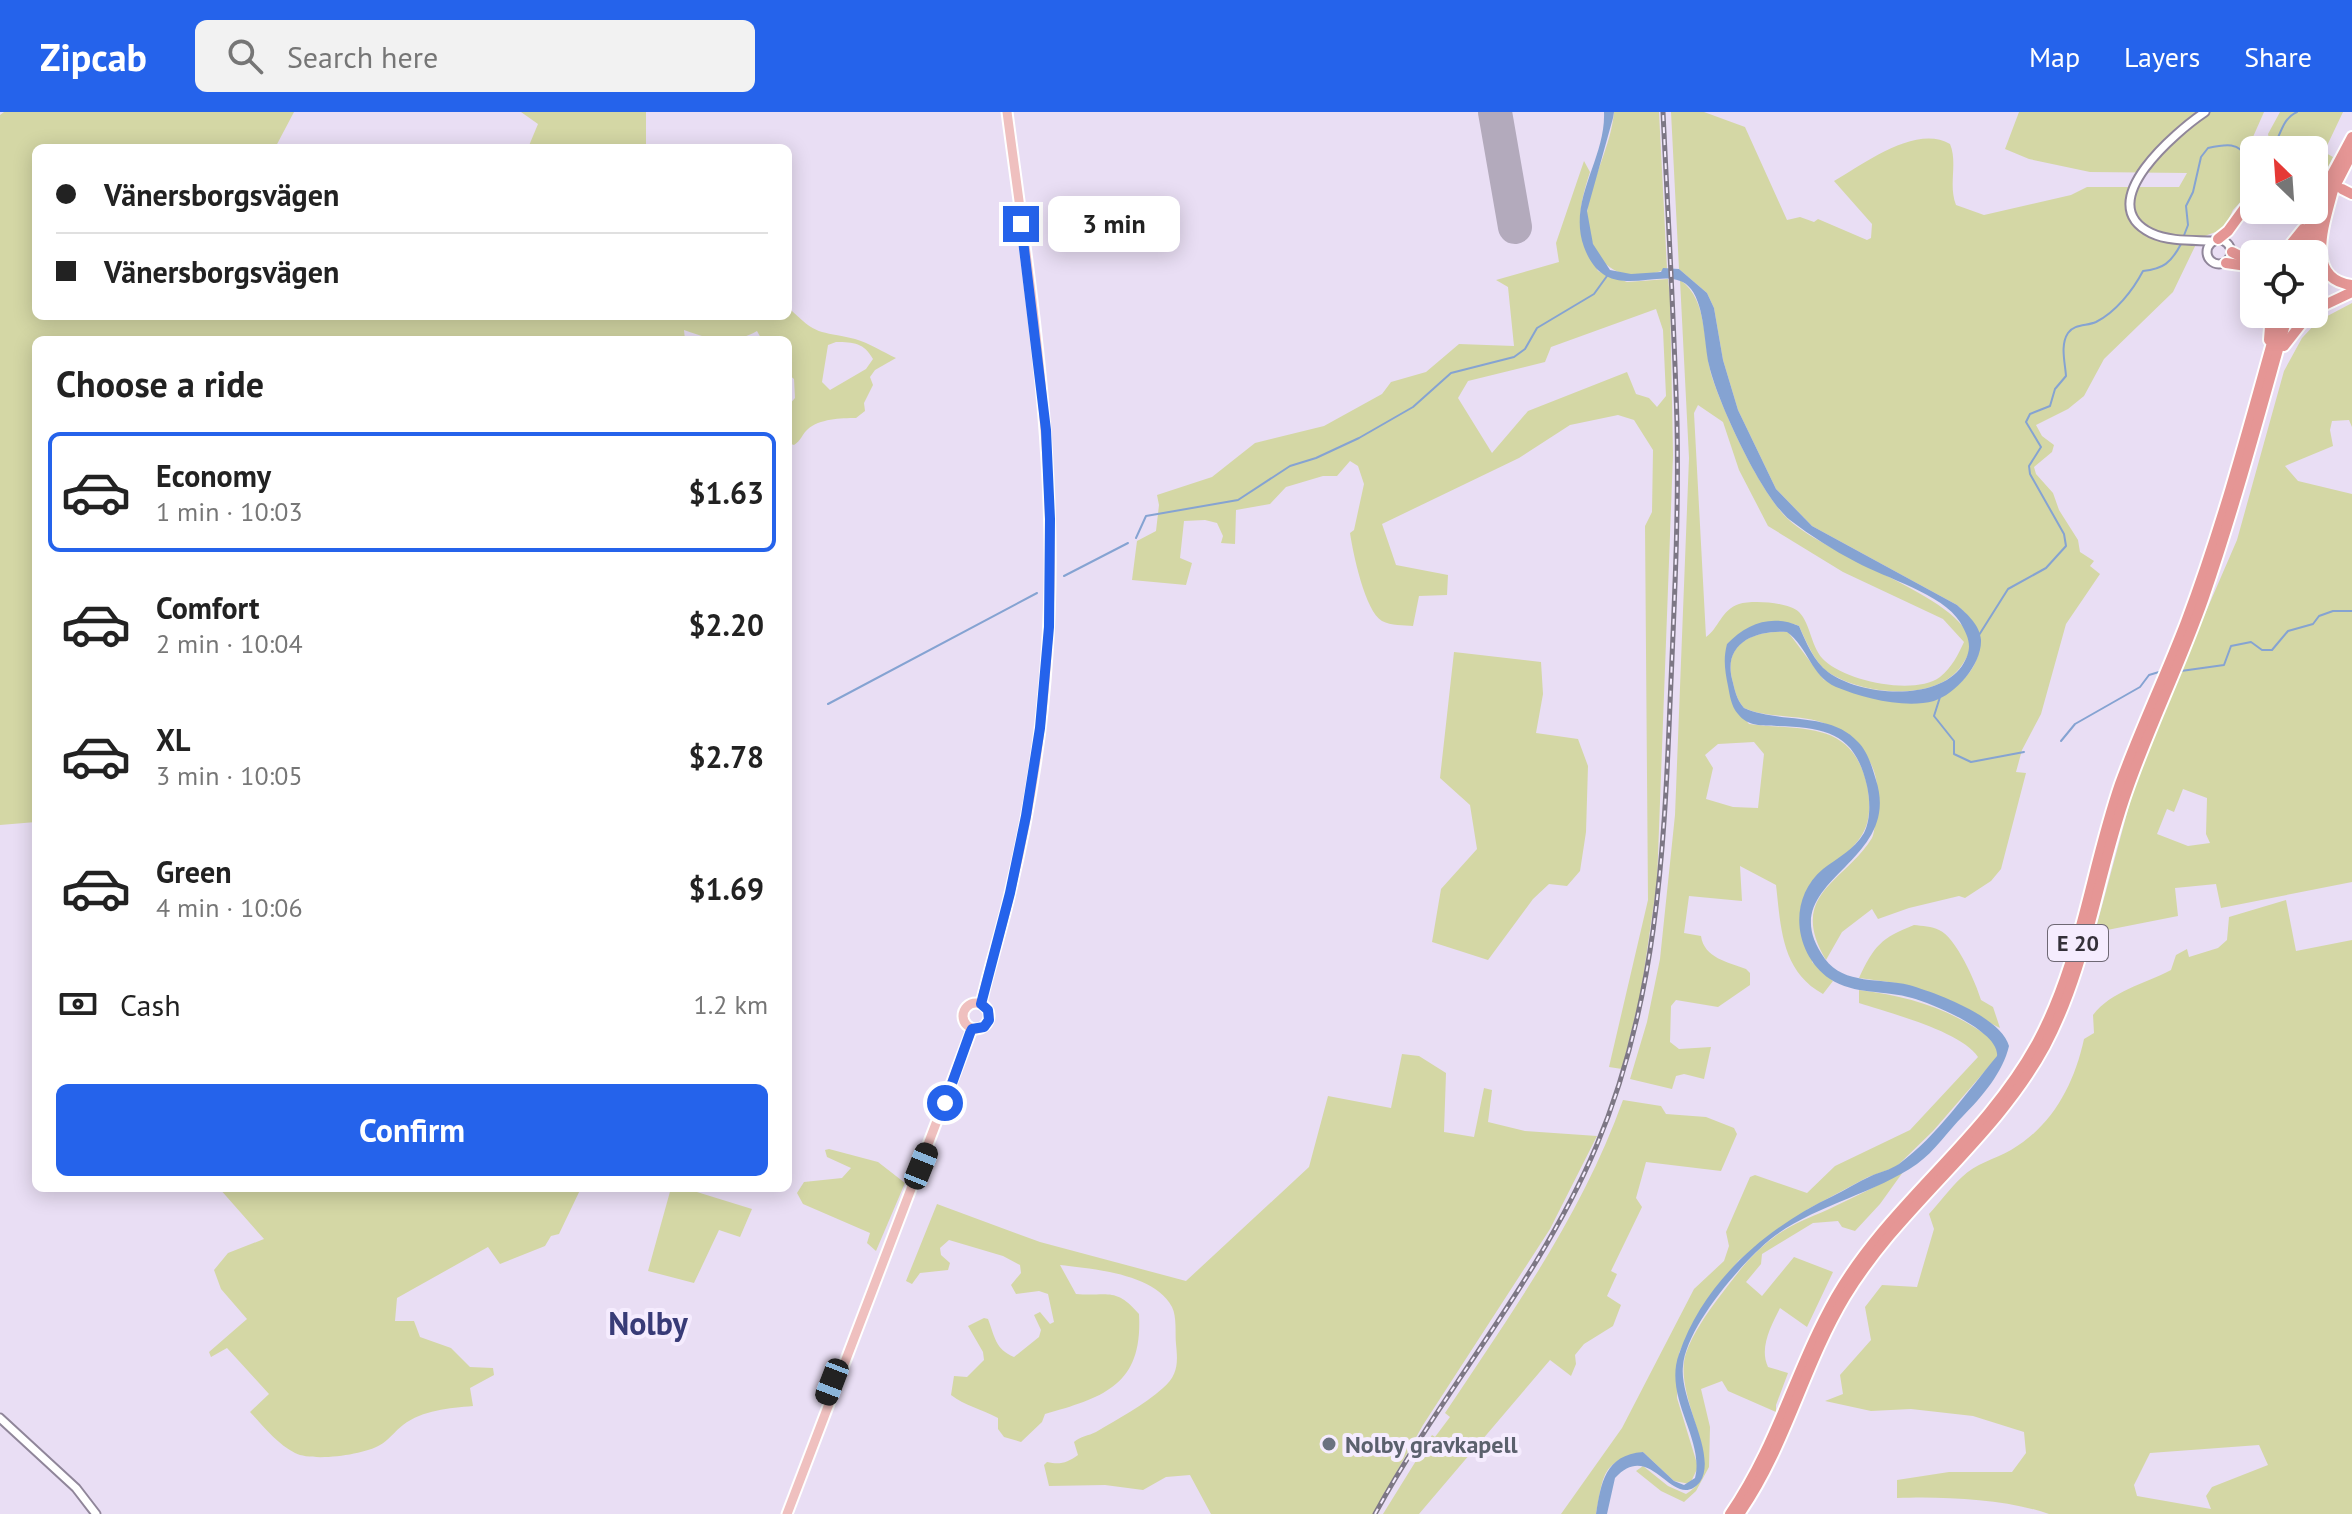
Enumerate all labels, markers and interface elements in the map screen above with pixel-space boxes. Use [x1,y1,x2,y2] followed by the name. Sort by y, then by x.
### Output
[195,20,755,92] search box
[40,32,147,81] text: Zipcab
[223,34,267,78] icon: search
[287,37,438,76] text: Search here
[2029,38,2080,75] text: Map
[2124,38,2200,75] text: Layers
[2244,38,2312,75] text: Share
[2240,136,2328,224] north arrow
[2240,136,2328,328] map controls
[104,175,339,214] text: Vänersborgsvägen
[1049,196,1181,252] callout: 3 min
[1003,206,1039,242] route end
[1082,207,1146,240] text: 3 min
[2240,240,2328,328] button: locate
[104,252,339,291] text: Vänersborgsvägen
[56,360,264,407] text: Choose a ride
[60,456,132,528] icon: car
[156,456,271,495] text: Economy
[689,473,764,512] text: $1.63
[156,495,303,528] text: 1 min · 10:03
[60,588,132,660] icon: car
[156,588,259,627] text: Comfort
[689,605,764,644] text: $2.20
[156,627,303,660] text: 2 min · 10:04
[60,720,132,792] icon: car
[156,720,190,759] text: XL
[689,737,764,776] text: $2.78
[156,759,303,792] text: 3 min · 10:05
[60,852,132,924] icon: car
[156,852,231,891] text: Green
[689,869,764,908] text: $1.69
[156,891,303,924] text: 4 min · 10:06
[2048,925,2108,961] road number: E 20
[56,982,100,1026] icon: cash
[120,985,181,1024] text: Cash
[694,988,768,1021] text: 1.2 km
[56,1084,768,1176] button: Confirm
[927,1085,963,1121] route start
[901,1139,941,1193] car
[608,1302,689,1344] district label: Nolby
[812,1355,852,1409] car
[1345,1429,1519,1460] place label: Nolby gravkapell
[1320,1435,1338,1453] marker: Nolby gravkapell

